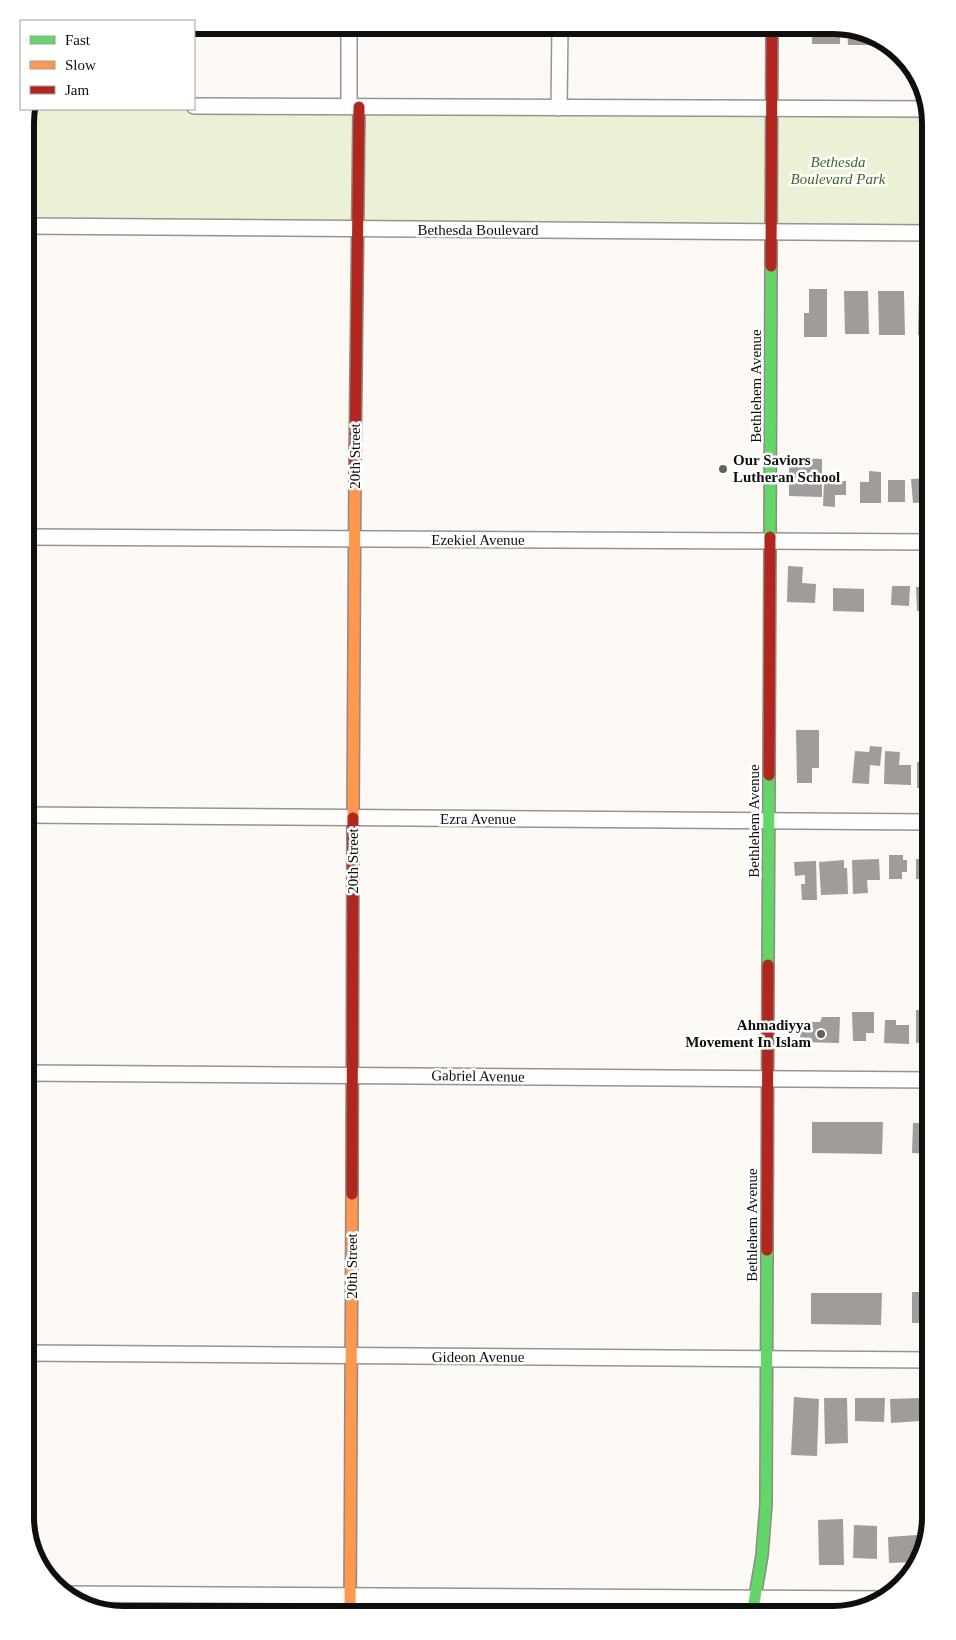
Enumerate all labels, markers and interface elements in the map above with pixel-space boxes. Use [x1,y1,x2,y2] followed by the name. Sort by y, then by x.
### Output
[20,20,195,110] legend
[65,32,91,48] text: Fast
[65,57,96,73] text: Slow
[65,82,89,98] text: Jam
[791,154,886,187] park label: Bethesda Boulevard Park
[417,222,539,238] street label: Bethesda Boulevard
[748,329,764,443] street label: Bethlehem Avenue
[347,422,363,489] street label: 20th Street
[733,452,840,485] place label: Our Saviors Lutheran School
[717,463,729,475] marker: Our Saviors Lutheran School
[431,532,525,548] street label: Ezekiel Avenue
[746,764,762,878] street label: Bethlehem Avenue
[440,811,516,827] street label: Ezra Avenue
[345,827,361,894] street label: 20th Street
[685,1017,811,1050] place label: Ahmadiyya Movement In Islam
[815,1028,827,1040] marker: Ahmadiyya Movement In Islam
[431,1067,525,1085] street label: Gabriel Avenue
[744,1168,760,1282] street label: Bethlehem Avenue
[344,1232,360,1299] street label: 20th Street
[432,1349,525,1365] street label: Gideon Avenue

